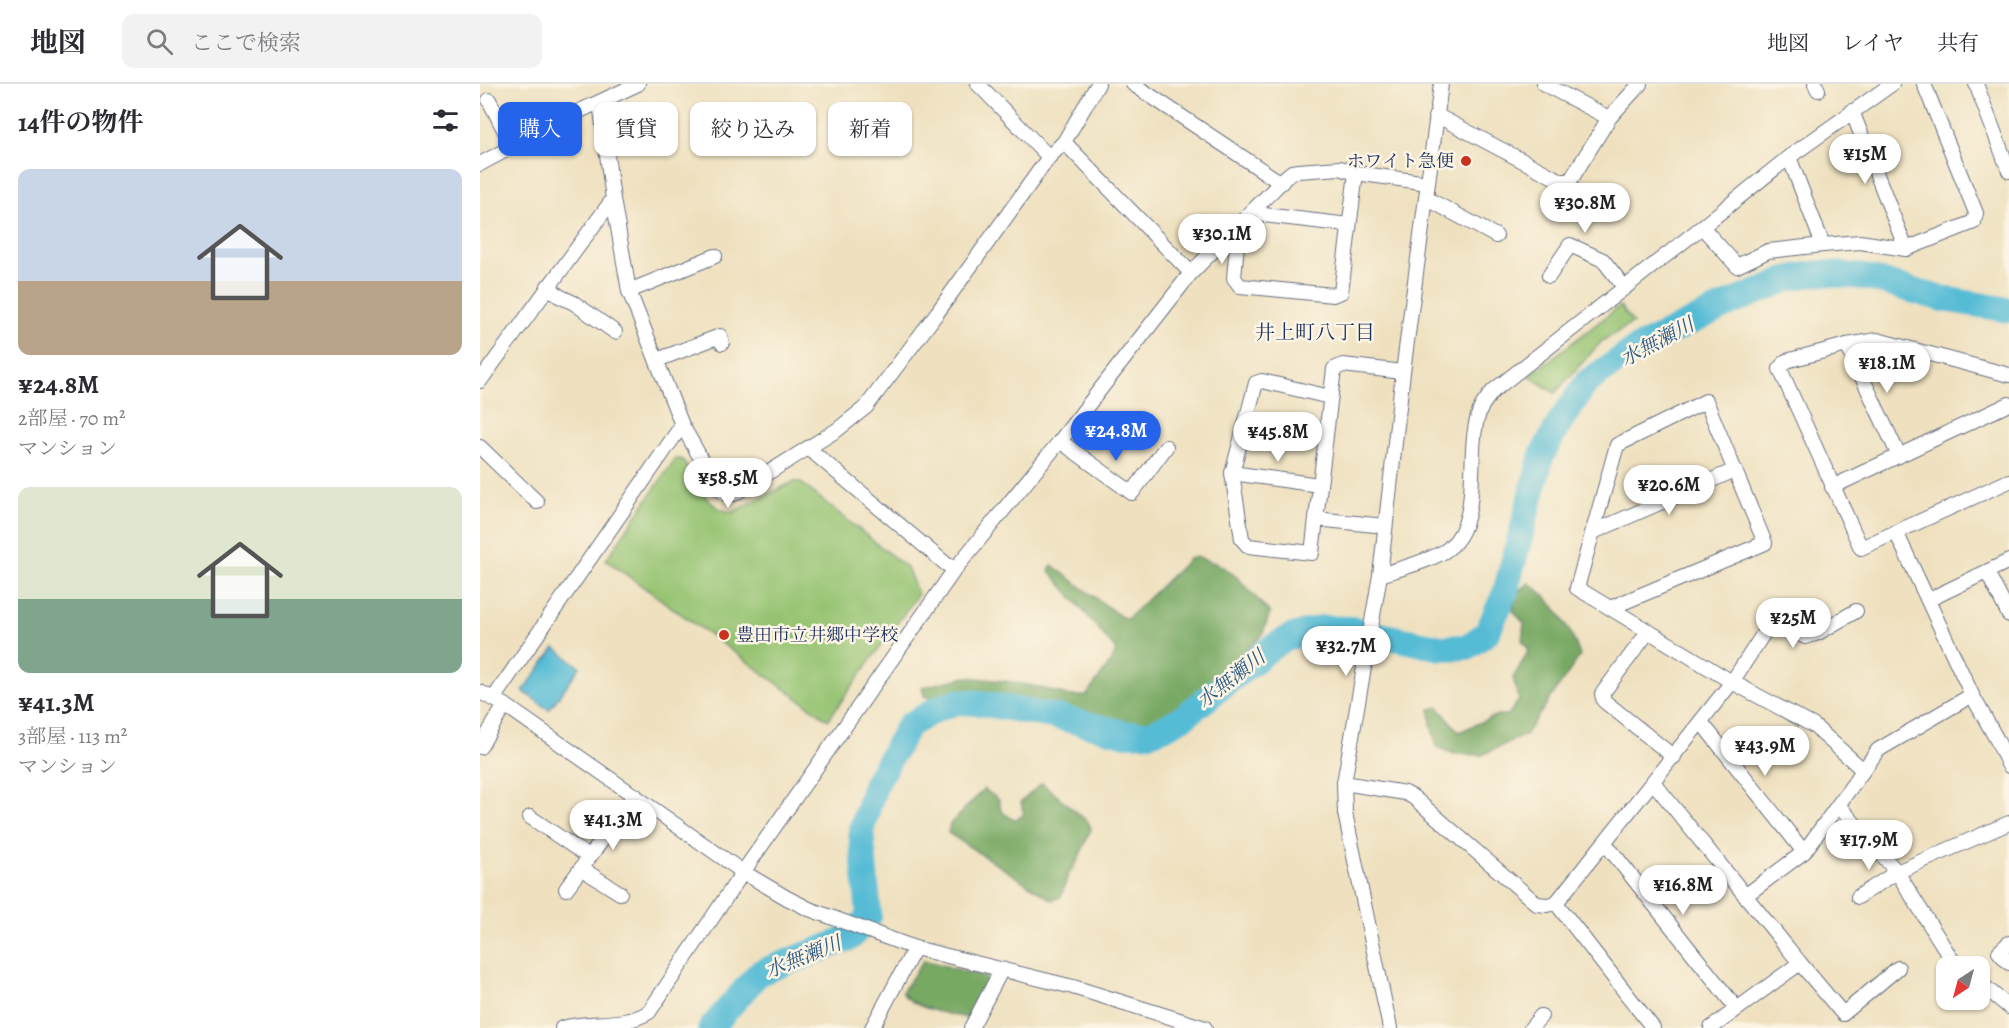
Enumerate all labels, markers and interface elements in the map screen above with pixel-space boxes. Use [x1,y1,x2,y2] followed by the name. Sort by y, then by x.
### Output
[122,14,542,68] search box
[30,24,86,62] text: 地図
[143,25,176,58] icon: search
[191,28,301,58] text: ここで検索
[1767,29,1809,57] text: 地図
[1842,29,1904,57] text: レイヤ
[1937,29,1979,57] text: 共有
[498,102,582,156] chip: 購入
[594,102,678,156] chip: 賃貸
[690,102,816,156] chip: 絞り込み
[828,102,912,156] chip: 新着
[429,104,462,137] icon: filters
[18,105,144,140] text: 14件の物件
[1829,134,1901,185] pin: ¥15M
[1843,140,1887,167] text: ¥15M
[1347,149,1454,173] place label: ホワイト急便
[1459,154,1473,168] marker: ホワイト急便
[1536,183,1634,234] pin: ¥30.8M
[1554,189,1616,216] text: ¥30.8M
[186,208,294,316] icon: home
[1173,214,1271,265] pin: ¥30.1M
[1192,220,1252,247] text: ¥30.1M
[1615,310,1700,373] water label: 水無瀬川
[1255,319,1375,346] district label: 井上町八丁目
[1838,343,1936,394] pin: ¥18.1M
[1858,349,1916,376] text: ¥18.1M
[18,367,99,402] text: ¥24.8M
[18,405,126,432] text: 2部屋 · 70 m²
[1067,411,1165,462] pin: ¥24.8M
[1229,412,1327,463] pin: ¥45.8M
[1085,417,1147,444] text: ¥24.8M
[1247,418,1309,445] text: ¥45.8M
[18,435,117,462] text: マンション
[679,458,777,509] pin: ¥58.5M
[698,464,758,491] text: ¥58.5M
[1620,465,1718,516] pin: ¥20.6M
[1638,471,1700,498] text: ¥20.6M
[186,526,294,634] icon: home
[1757,598,1829,649] pin: ¥25M
[1770,604,1816,631] text: ¥25M
[736,623,898,647] place label: 豊田市立井郷中学校
[1297,626,1395,677] pin: ¥32.7M
[717,628,731,642] marker: 豊田市立井郷中学校
[1316,632,1376,659] text: ¥32.7M
[1191,643,1272,714] water label: 水無瀬川
[18,685,95,720] text: ¥41.3M
[18,723,127,750] text: 3部屋 · 113 m²
[1716,726,1814,777] pin: ¥43.9M
[1734,732,1796,759] text: ¥43.9M
[18,753,117,780] text: マンション
[564,800,662,851] pin: ¥41.3M
[584,806,642,833] text: ¥41.3M
[1820,820,1918,871] pin: ¥17.9M
[1840,826,1898,853] text: ¥17.9M
[1634,865,1732,916] pin: ¥16.8M
[1653,871,1713,898] text: ¥16.8M
[761,929,847,985] water label: 水無瀬川
[1936,956,1990,1010] north arrow
[1936,956,1990,1010] map controls

